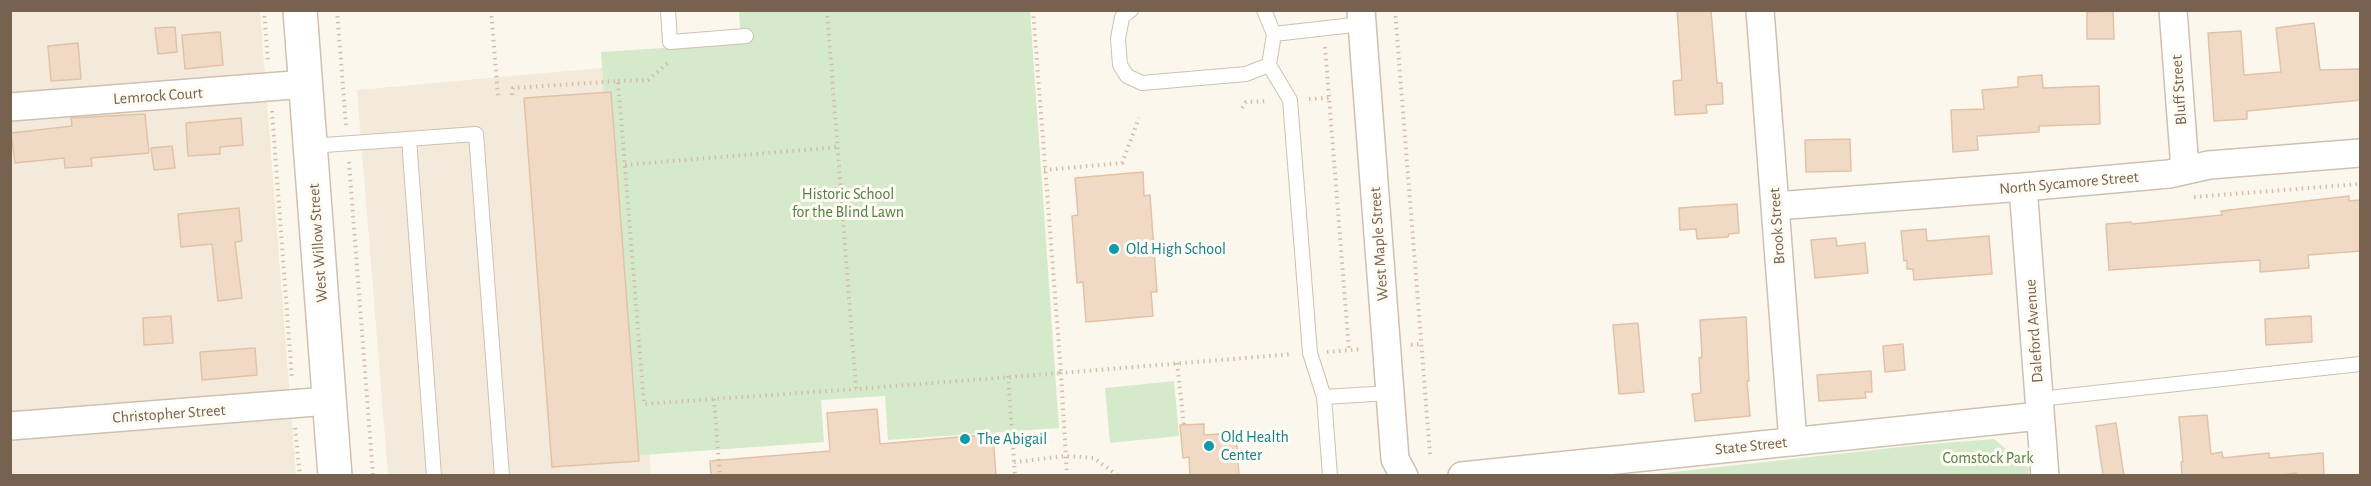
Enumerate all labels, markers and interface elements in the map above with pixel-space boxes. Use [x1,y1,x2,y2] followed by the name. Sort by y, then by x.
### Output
[2167,54,2191,126] street label: Bluff Street
[113,83,203,109] street label: Lemrock Court
[1998,167,2140,199] street label: North Sycamore Street
[304,183,332,303] street label: West Willow Street
[792,184,904,222] park label: Historic School for the Blind Lawn
[1365,186,1393,302] street label: West Maple Street
[1765,187,1789,265] street label: Brook Street
[1126,239,1226,259] place label: Old High School
[1107,242,1121,256] marker: Old High School
[2021,278,2047,384] street label: Daleford Avenue
[112,400,226,428] street label: Christopher Street
[1221,427,1289,465] place label: Old Health Center
[977,429,1047,449] place label: The Abigail
[958,432,972,446] marker: The Abigail
[1714,433,1788,459] street label: State Street
[1202,439,1216,453] marker: Old Health Center
[1943,448,2033,468] park label: Comstock Park

